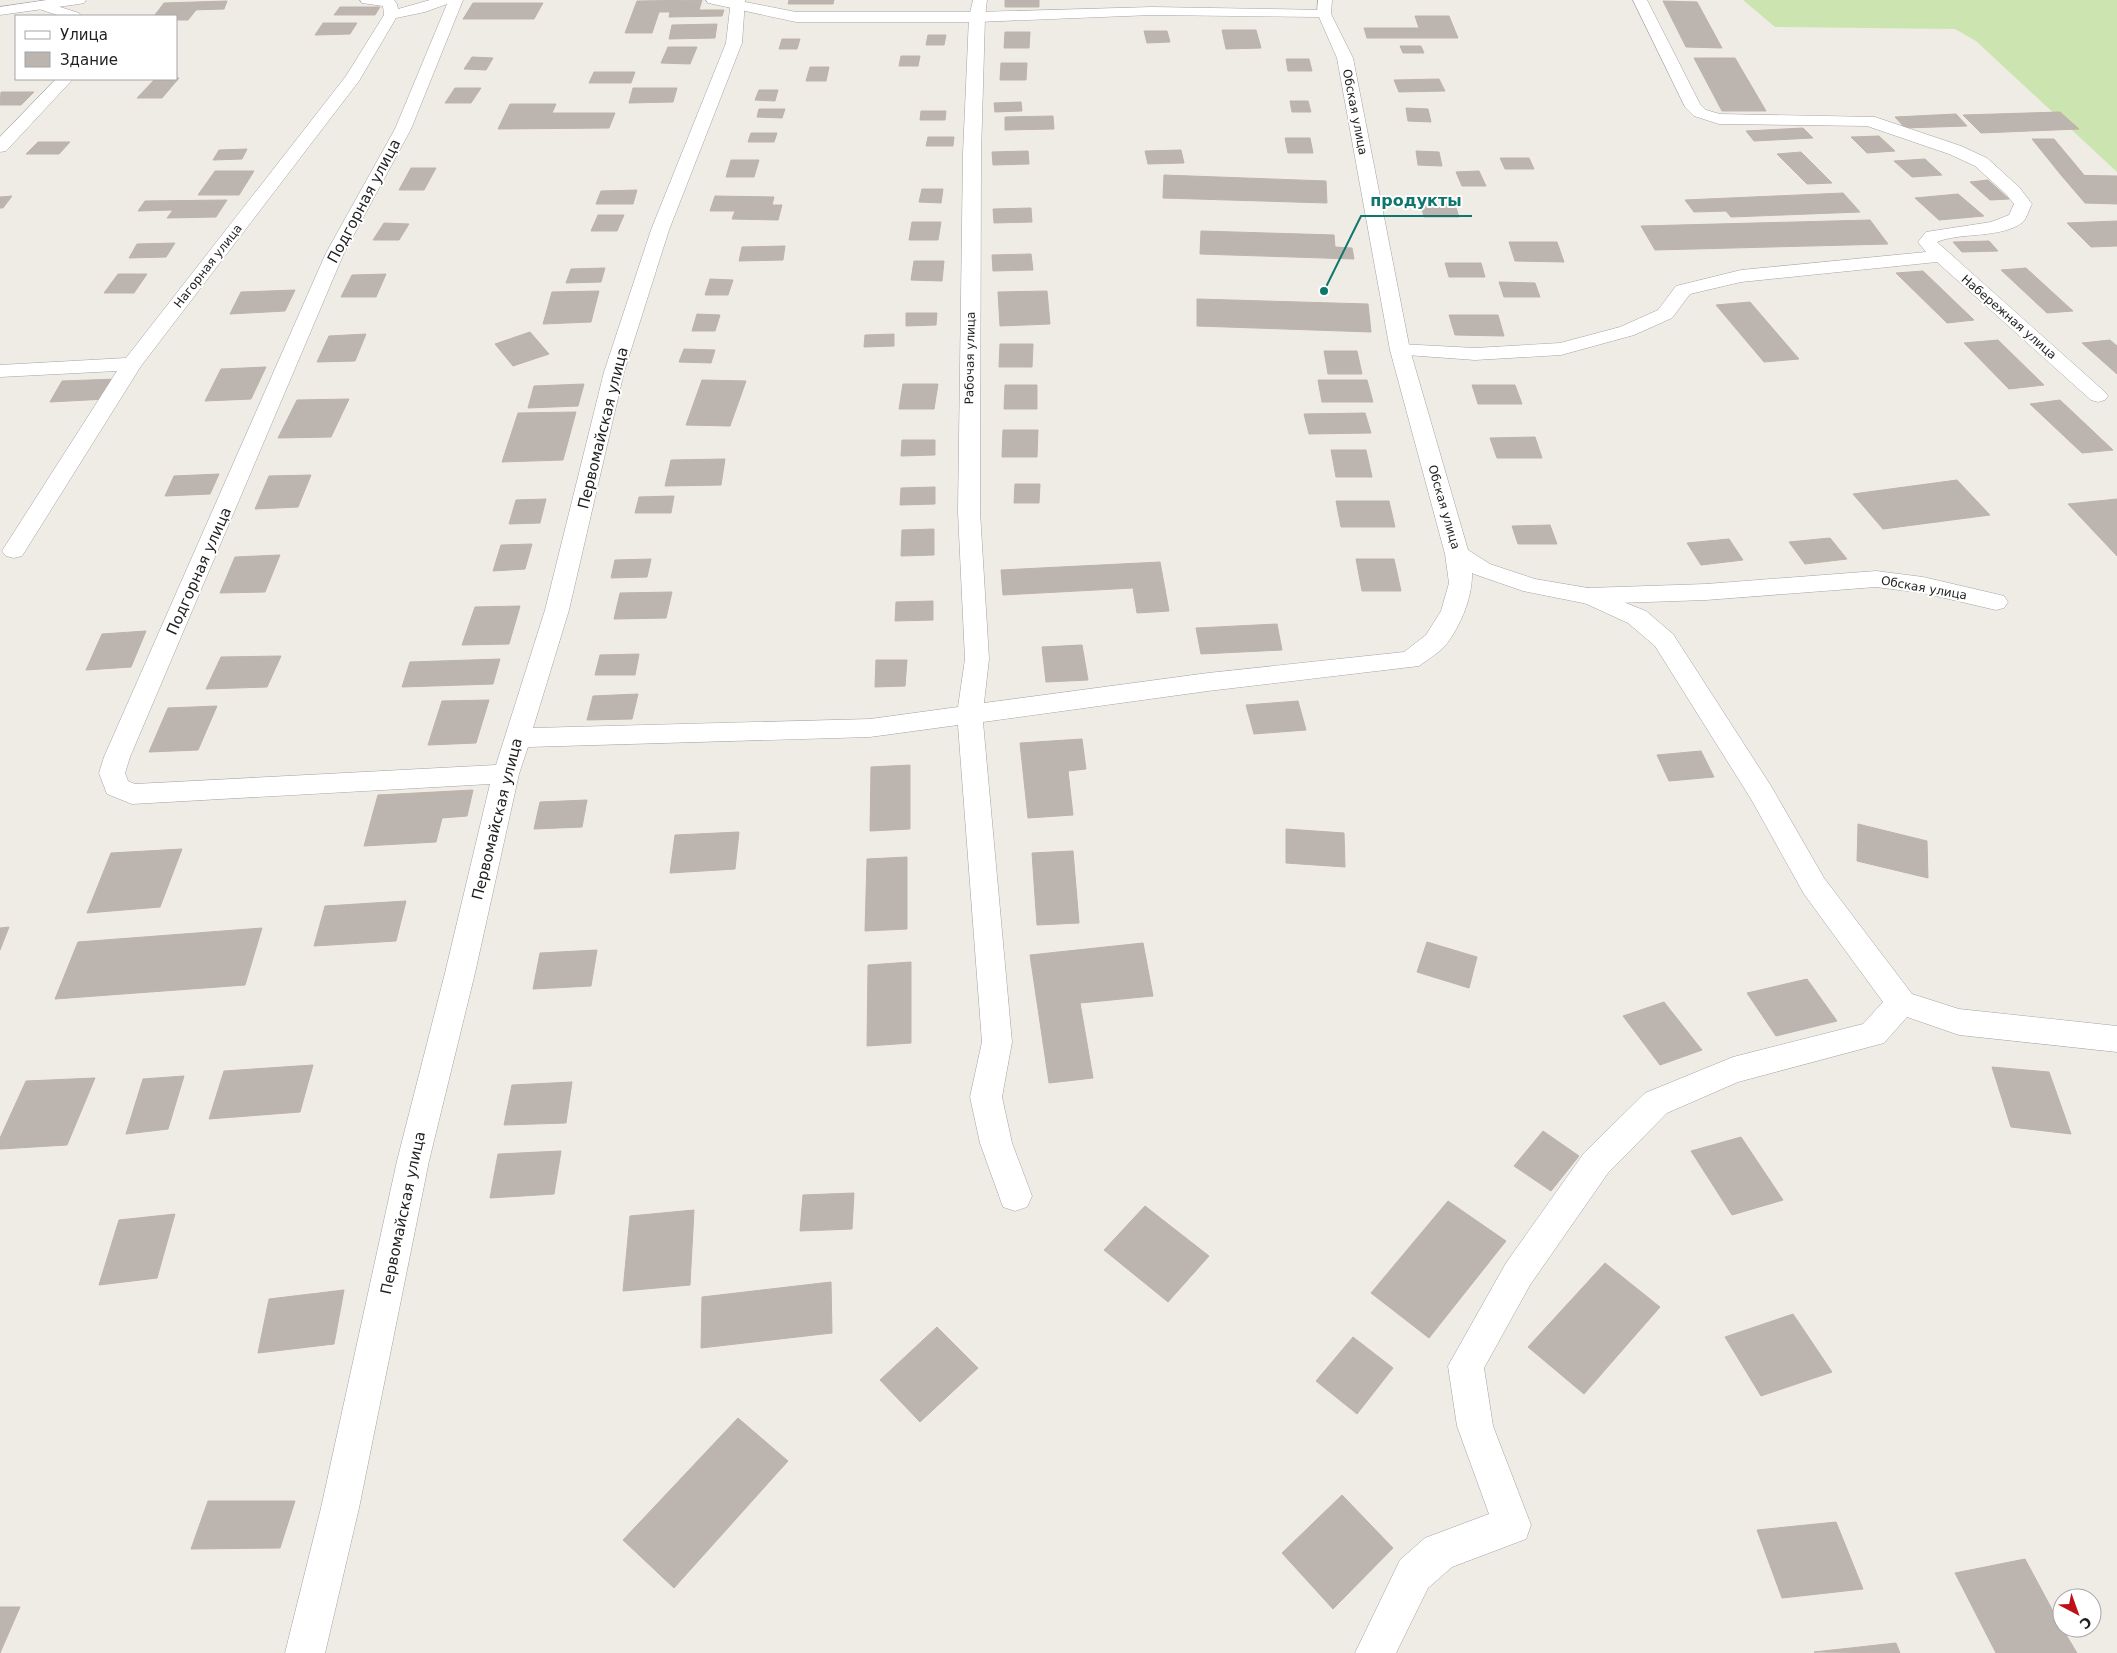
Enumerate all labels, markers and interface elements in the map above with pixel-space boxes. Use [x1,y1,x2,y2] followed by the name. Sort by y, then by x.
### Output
[15,15,178,80] legend
[60,26,108,44] text: Улица
[60,51,118,69] text: Здание
[1340,68,1370,156] street label: Обская улица
[324,136,404,266] street label: Подгорная улица
[1361,185,1472,216] callout: продукты
[1370,191,1462,210] text: продукты
[171,222,245,310] street label: Нагорная улица
[1959,272,2059,362] street label: Набережная улица
[962,311,978,405] street label: Рабочая улица
[574,345,632,511] street label: Первомайская улица
[1425,463,1463,551] street label: Обская улица
[163,504,235,638] street label: Подгорная улица
[1880,574,1968,602] street label: Обская улица
[468,736,526,902] street label: Первомайская улица
[377,1130,429,1296] street label: Первомайская улица
[2052,1588,2102,1638] north arrow
[2076,1613,2095,1632] text: С

